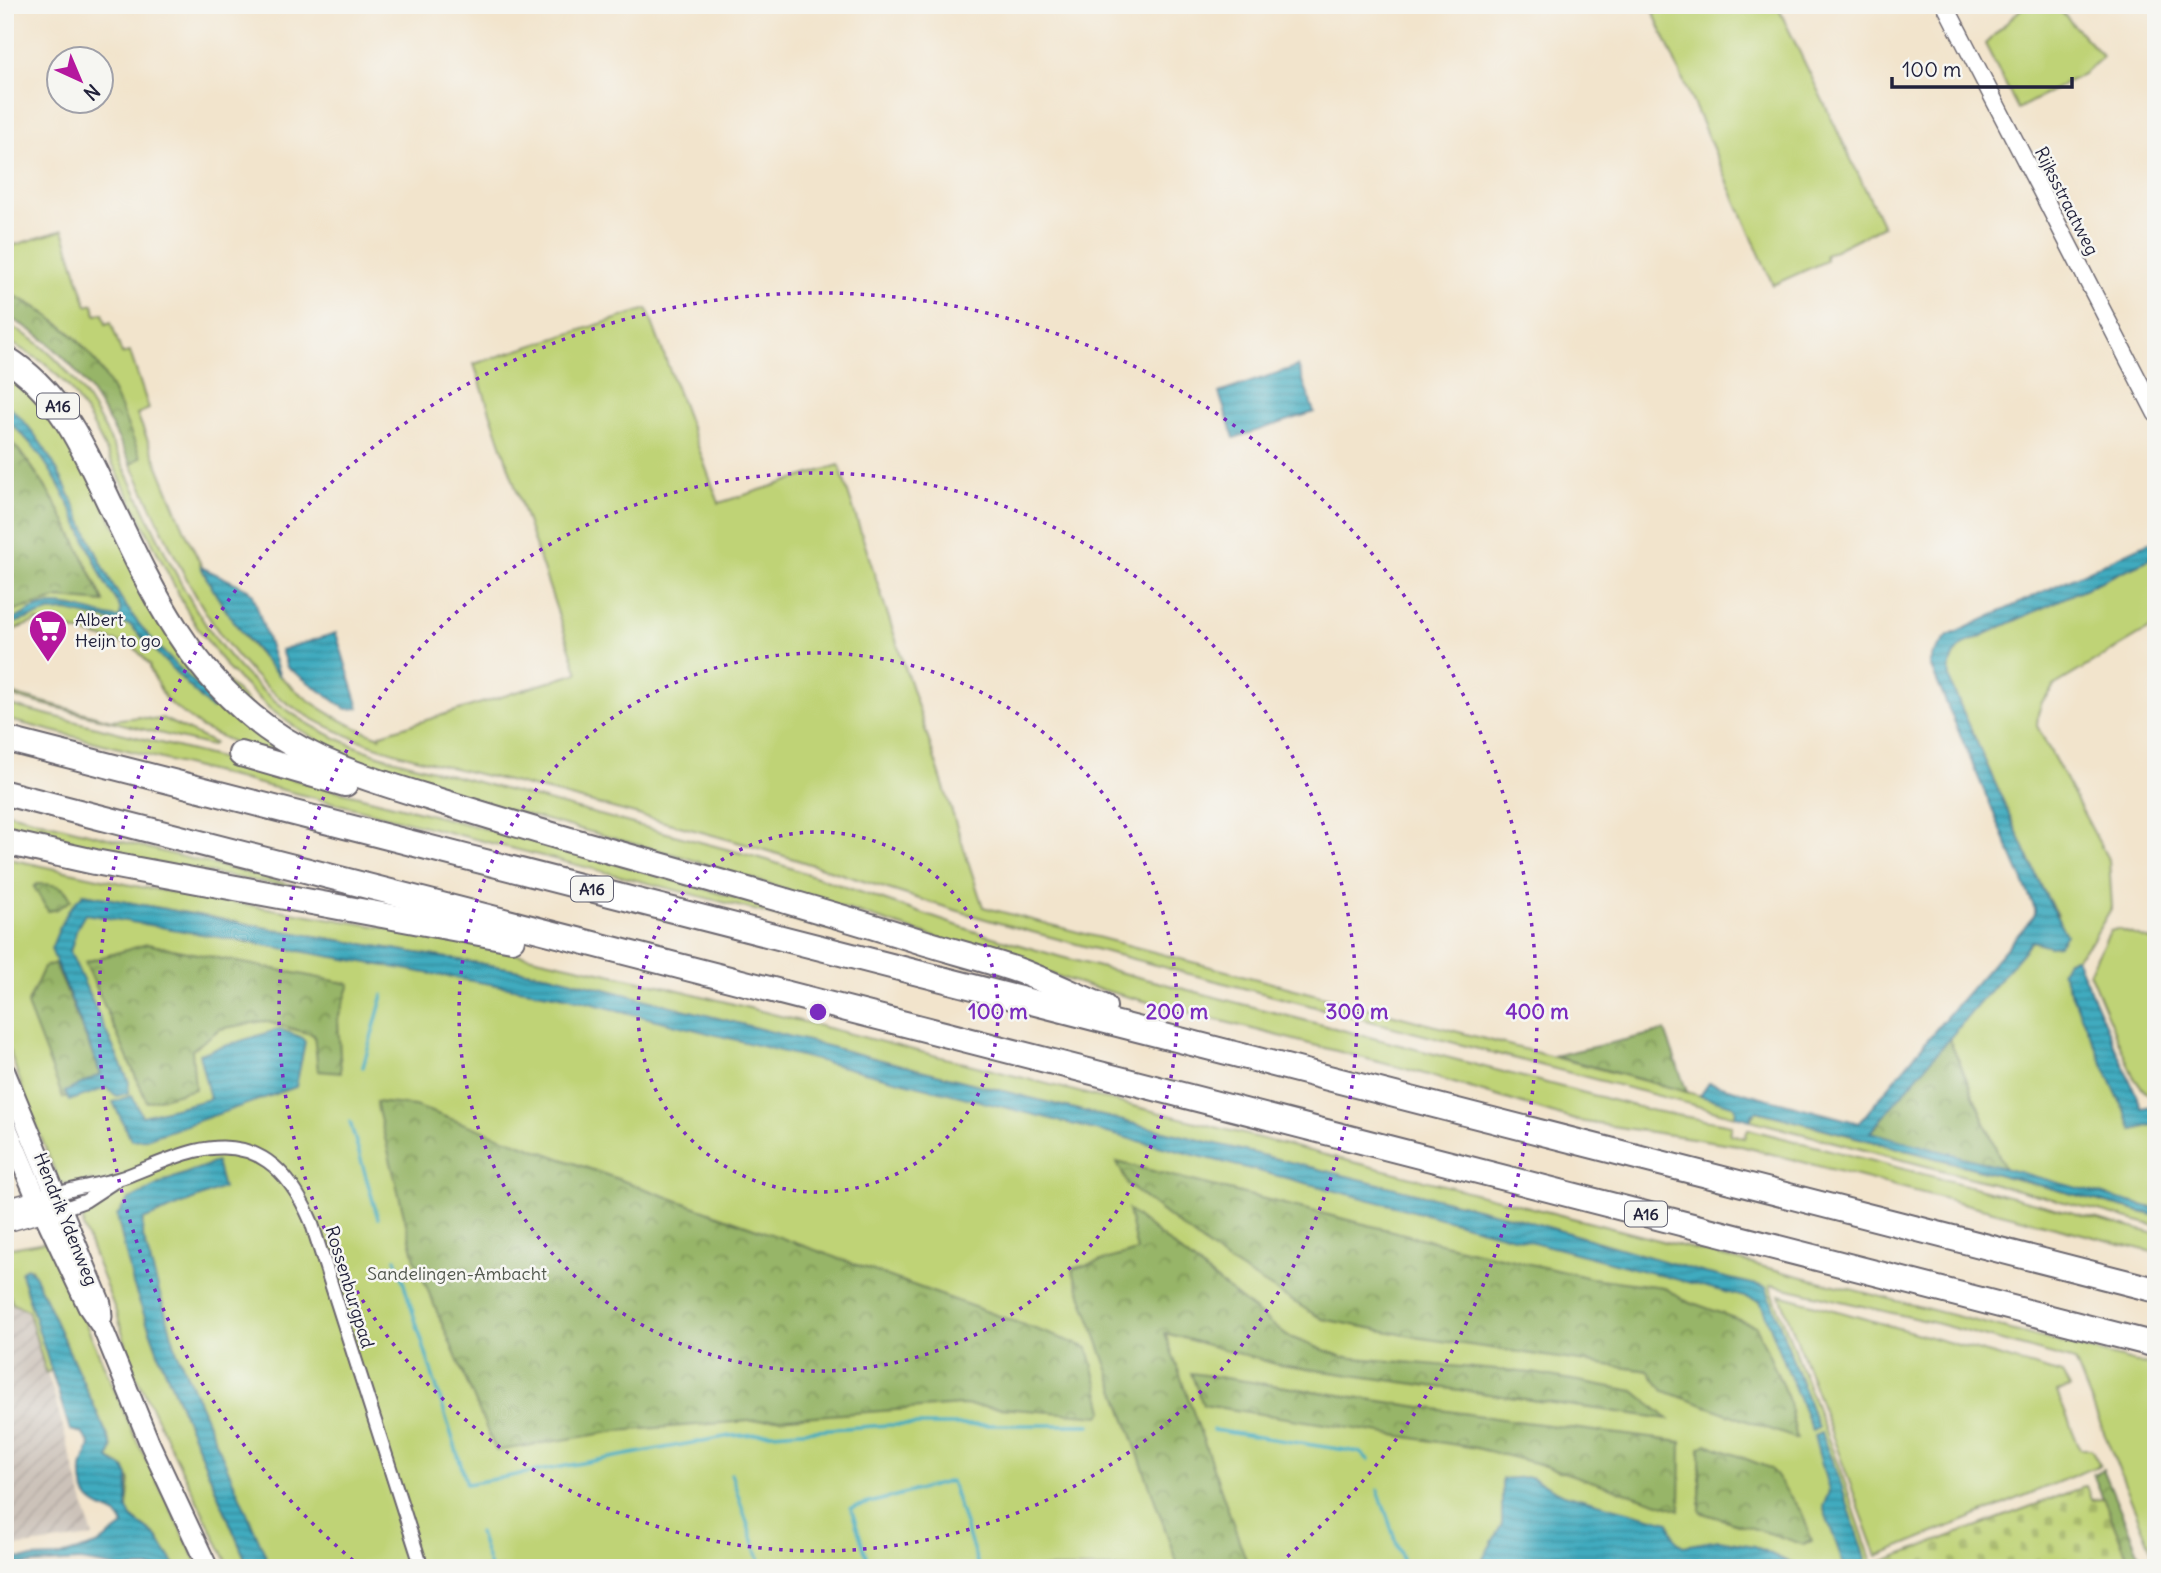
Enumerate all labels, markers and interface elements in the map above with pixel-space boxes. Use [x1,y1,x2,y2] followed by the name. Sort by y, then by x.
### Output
[46,46,116,116] north arrow
[1892,46,2072,90] scale bar
[1902,56,1961,83] text: 100 m
[79,79,105,105] text: N
[2030,143,2104,259] street label: Rijksstraatweg
[37,394,79,418] road number: A16
[27,608,69,663] supermarket icon: Albert Heijn to go
[75,608,161,652] place label: Albert Heijn to go
[571,876,613,902] road number: A16
[968,998,1028,1025] text: 100 m
[1146,998,1209,1025] text: 200 m
[1326,998,1389,1025] text: 300 m
[1505,998,1569,1025] text: 400 m
[806,1000,830,1024] centre of rings
[29,1149,103,1289] street label: Hendrik Ydenweg
[1625,1202,1667,1226] road number: A16
[320,1223,380,1351] street label: Rossenburgpad
[367,1262,547,1285] park label: Sandelingen-Ambacht

